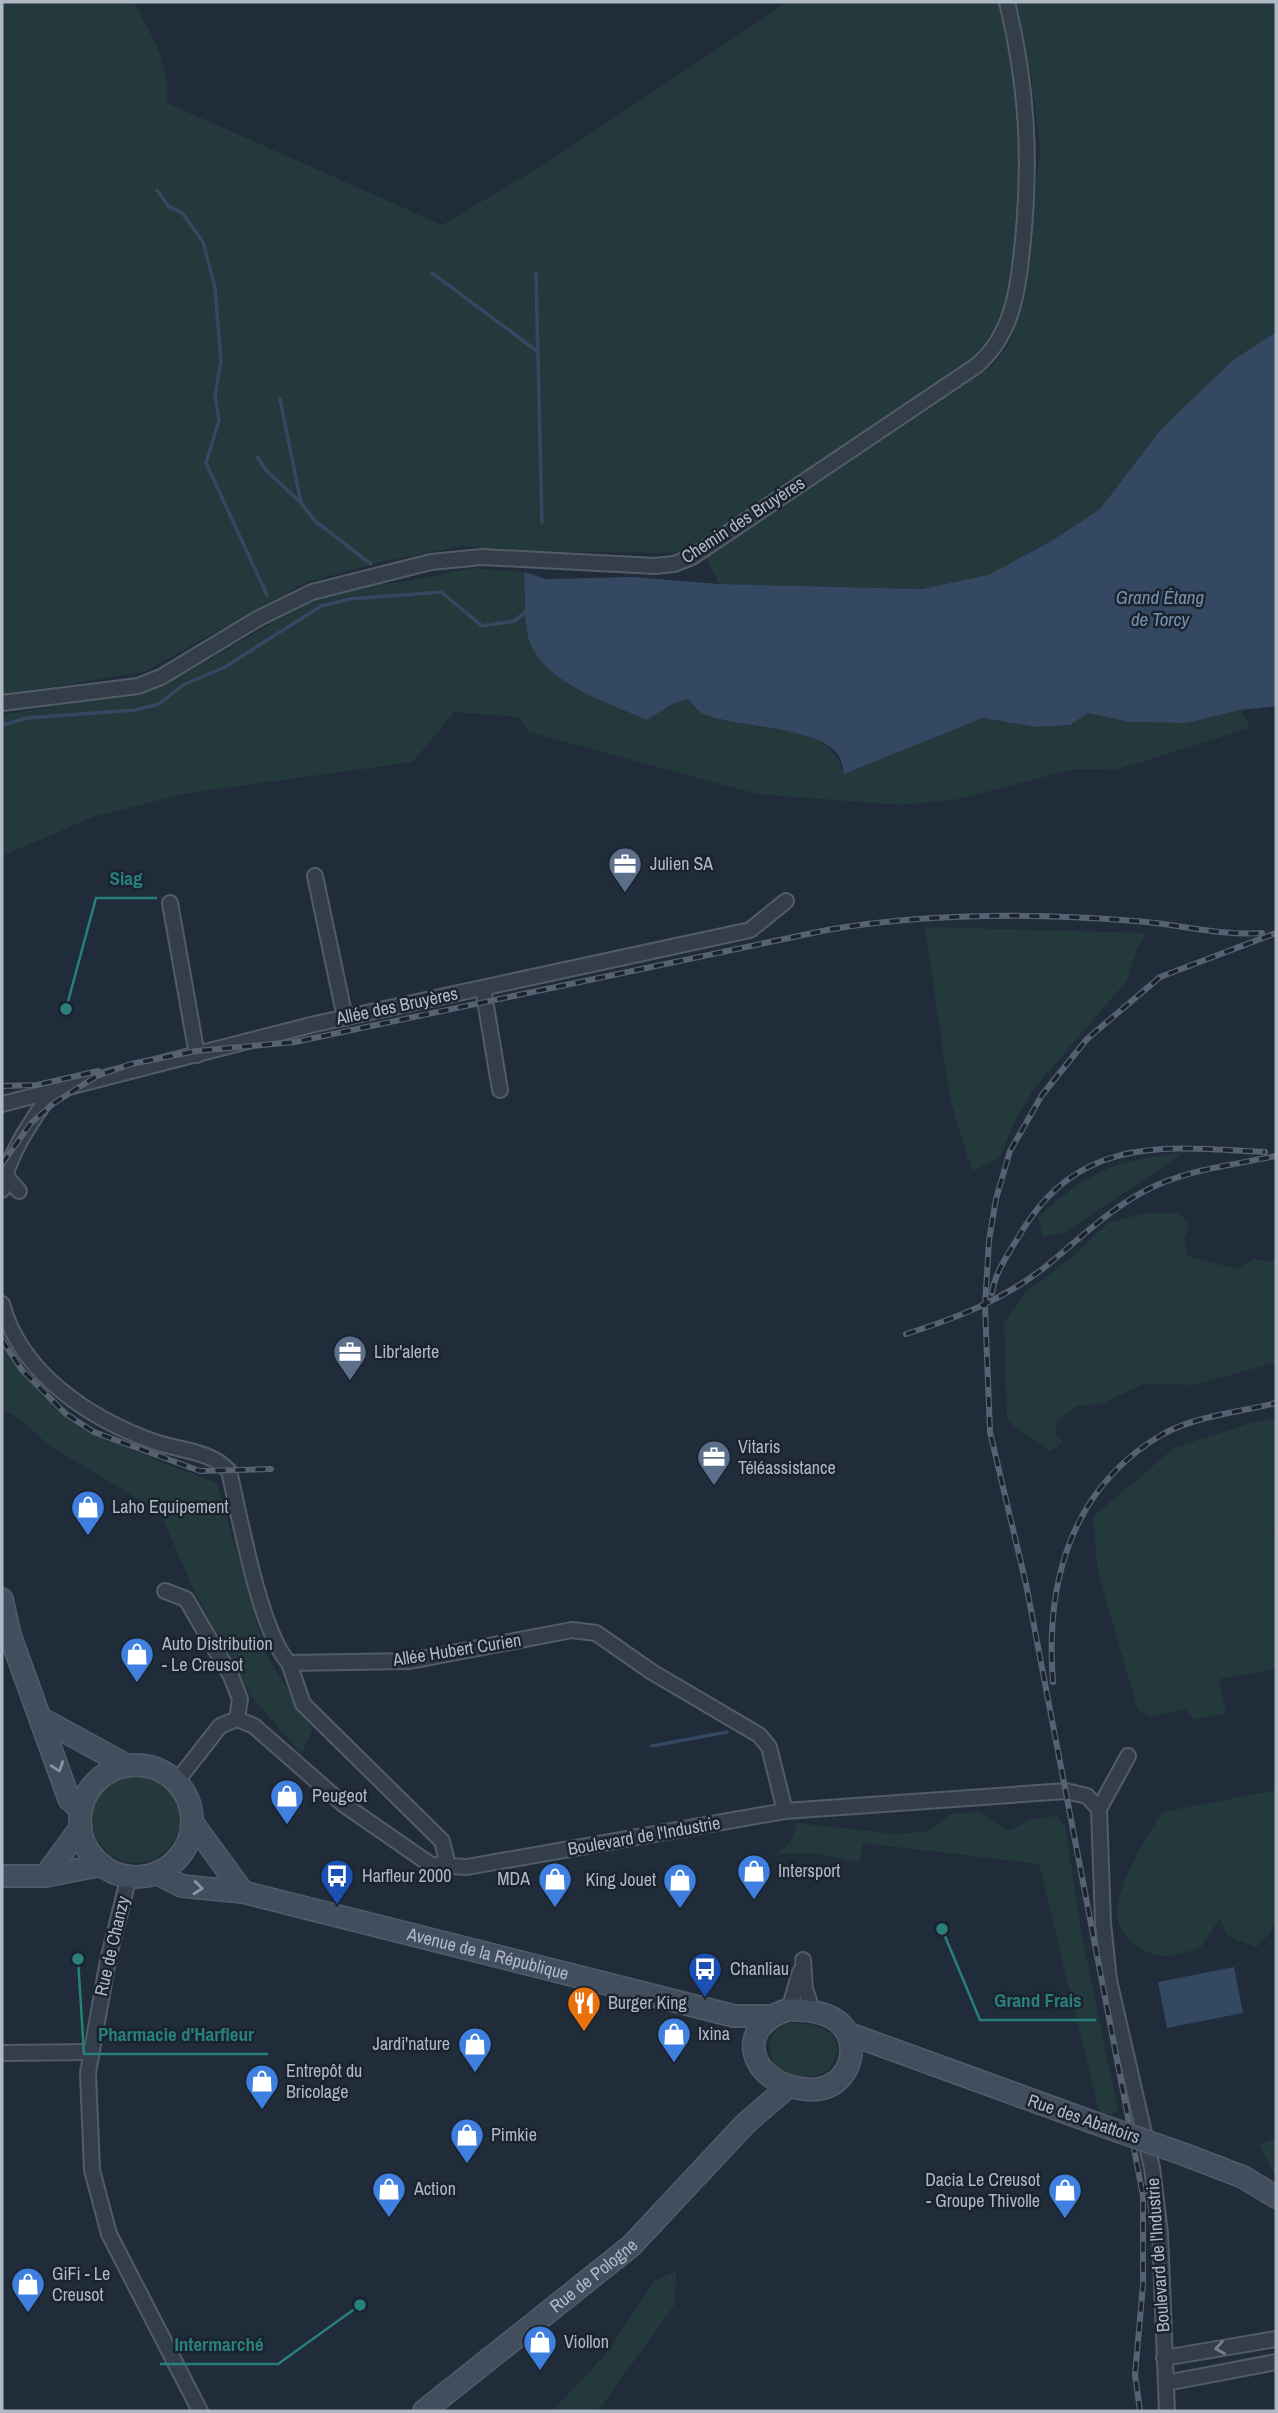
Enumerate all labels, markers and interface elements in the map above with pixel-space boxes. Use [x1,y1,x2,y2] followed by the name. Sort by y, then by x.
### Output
[676,470,809,569] street label: Chemin des Bruyères
[1116,584,1205,632] water label: Grand Étang de Torcy
[606,845,644,894] office icon: Julien SA
[650,851,713,876] place label: Julien SA
[96,858,157,898] callout: Siag
[110,865,143,891] text: Siag
[333,980,460,1031] street label: Allée des Bruyères
[331,1333,369,1382] office icon: Libr'alerte
[374,1339,439,1364] place label: Libr'alerte
[738,1434,836,1480] place label: Vitaris Téléassistance
[695,1438,733,1487] office icon: Vitaris Téléassistance
[69,1488,107,1537] shop icon: Laho Equipement
[112,1494,229,1519] place label: Laho Equipement
[390,1627,523,1672] street label: Allée Hubert Curien
[161,1631,273,1677] place label: Auto Distribution - Le Creusot
[118,1635,156,1684] shop icon: Auto Distribution - Le Creusot
[50,1760,64,1772] one-way arrow
[268,1777,306,1826] shop icon: Peugeot
[312,1783,367,1808] place label: Peugeot
[566,1810,722,1861] street label: Boulevard de l'Industrie
[735,1852,773,1901] shop icon: Intersport
[318,1857,356,1906] bus stop icon: Harfleur 2000
[778,1858,840,1883] place label: Intersport
[536,1860,574,1909] shop icon: MDA
[661,1861,699,1910] shop icon: King Jouet
[362,1863,451,1888] place label: Harfleur 2000
[497,1866,530,1891] place label: MDA
[585,1867,656,1892] place label: King Jouet
[193,1880,204,1895] one-way arrow
[88,1893,135,1998] street label: Rue de Chanzy
[404,1921,571,1986] street label: Avenue de la République
[686,1950,724,1999] bus stop icon: Chanliau
[730,1956,789,1981] place label: Chanliau
[980,1980,1096,2020] callout: Grand Frais
[565,1984,603,2033] restaurant icon: Burger King
[994,1987,1082,2013] text: Grand Frais
[608,1990,688,2015] place label: Burger King
[84,2014,268,2054] callout: Pharmacie d'Harfleur
[655,2015,693,2064] shop icon: Ixina
[98,2021,254,2047] text: Pharmacie d'Harfleur
[698,2021,730,2046] place label: Ixina
[456,2025,494,2074] shop icon: Jardi'nature
[373,2031,450,2056] place label: Jardi'nature
[286,2058,362,2104] place label: Entrepôt du Bricolage
[243,2062,281,2111] shop icon: Entrepôt du Bricolage
[1025,2088,1144,2149] street label: Rue des Abattoirs
[448,2116,486,2165] shop icon: Pimkie
[491,2122,537,2147] place label: Pimkie
[925,2167,1040,2213] place label: Dacia Le Creusot - Groupe Thivolle
[370,2170,408,2219] shop icon: Action
[1046,2171,1084,2220] shop icon: Dacia Le Creusot - Groupe Thivolle
[413,2176,456,2201] place label: Action
[1140,2177,1175,2333] street label: Boulevard de l'Industrie
[544,2233,643,2318] street label: Rue de Pologne
[52,2261,110,2307] place label: GiFi - Le Creusot
[9,2265,47,2314] shop icon: GiFi - Le Creusot
[521,2323,559,2372] shop icon: Viollon
[160,2324,278,2364] callout: Intermarché
[564,2329,609,2354] place label: Viollon
[174,2331,264,2357] text: Intermarché
[1214,2340,1226,2355] one-way arrow

